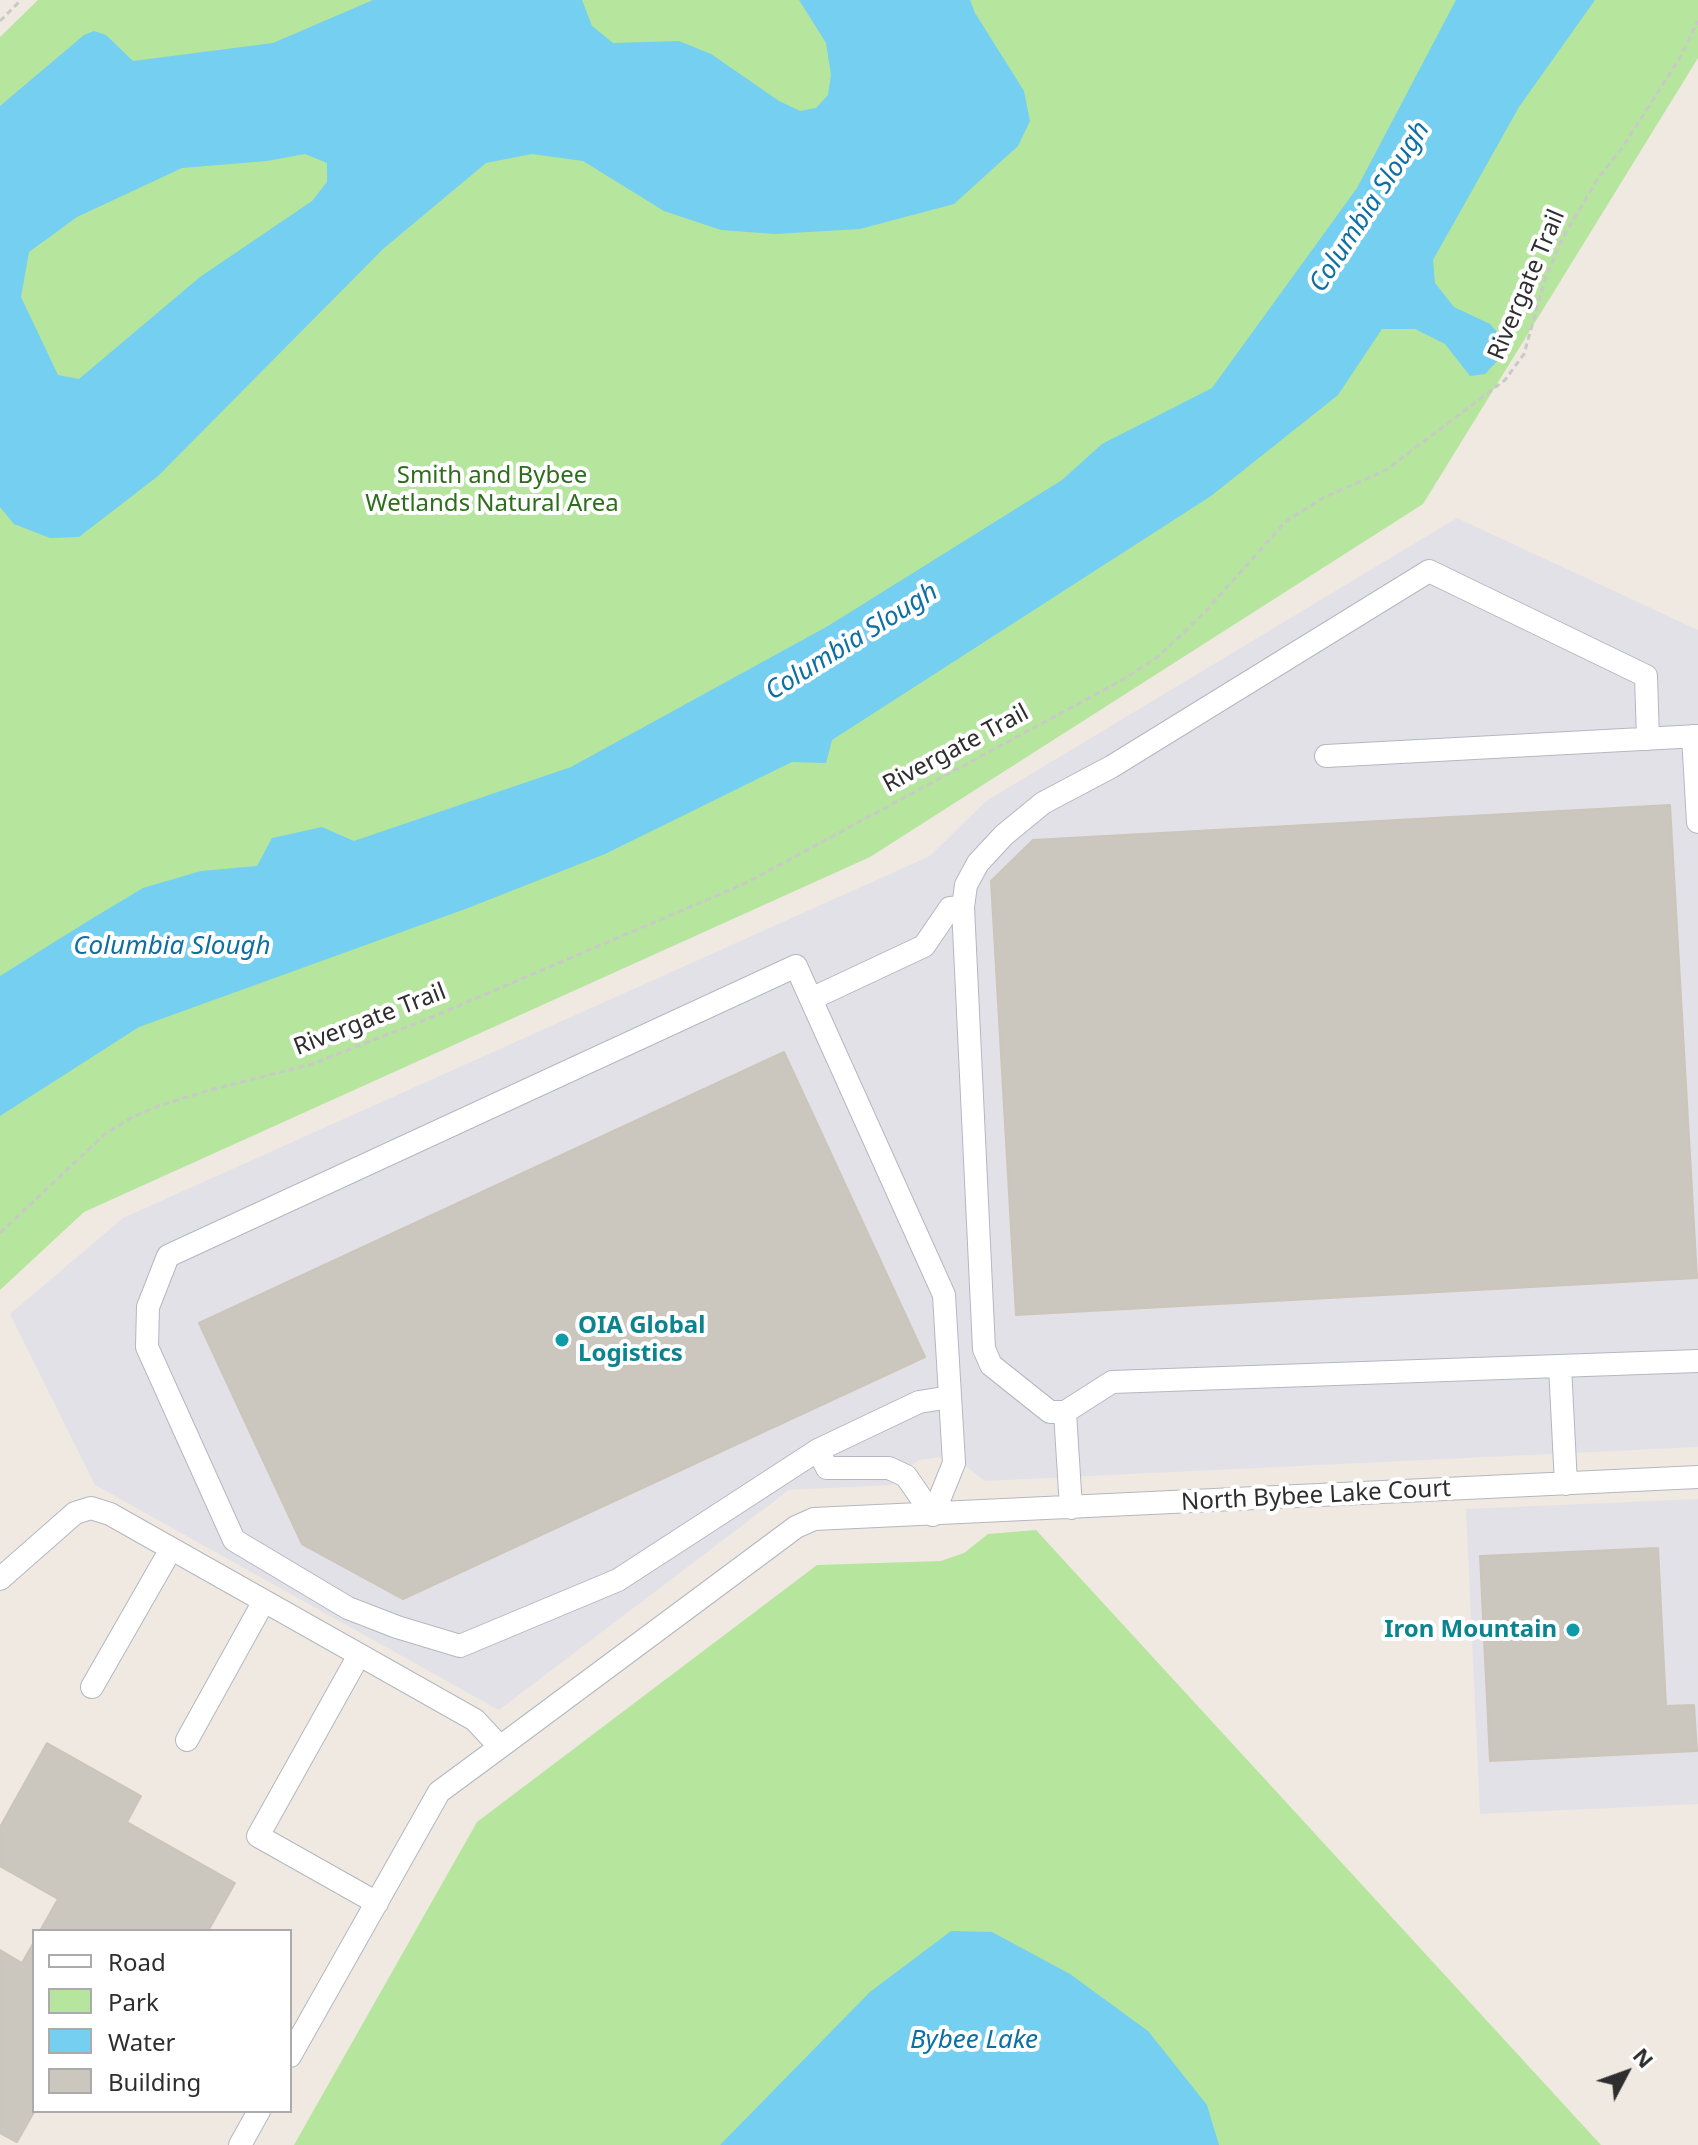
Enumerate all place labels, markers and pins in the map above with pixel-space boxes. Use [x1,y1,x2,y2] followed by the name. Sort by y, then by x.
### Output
[578,1312,705,1368] place label: OIA Global Logistics
[553,1331,571,1349] marker: OIA Global Logistics
[1384,1616,1557,1644] place label: Iron Mountain
[1564,1621,1582,1639] marker: Iron Mountain

